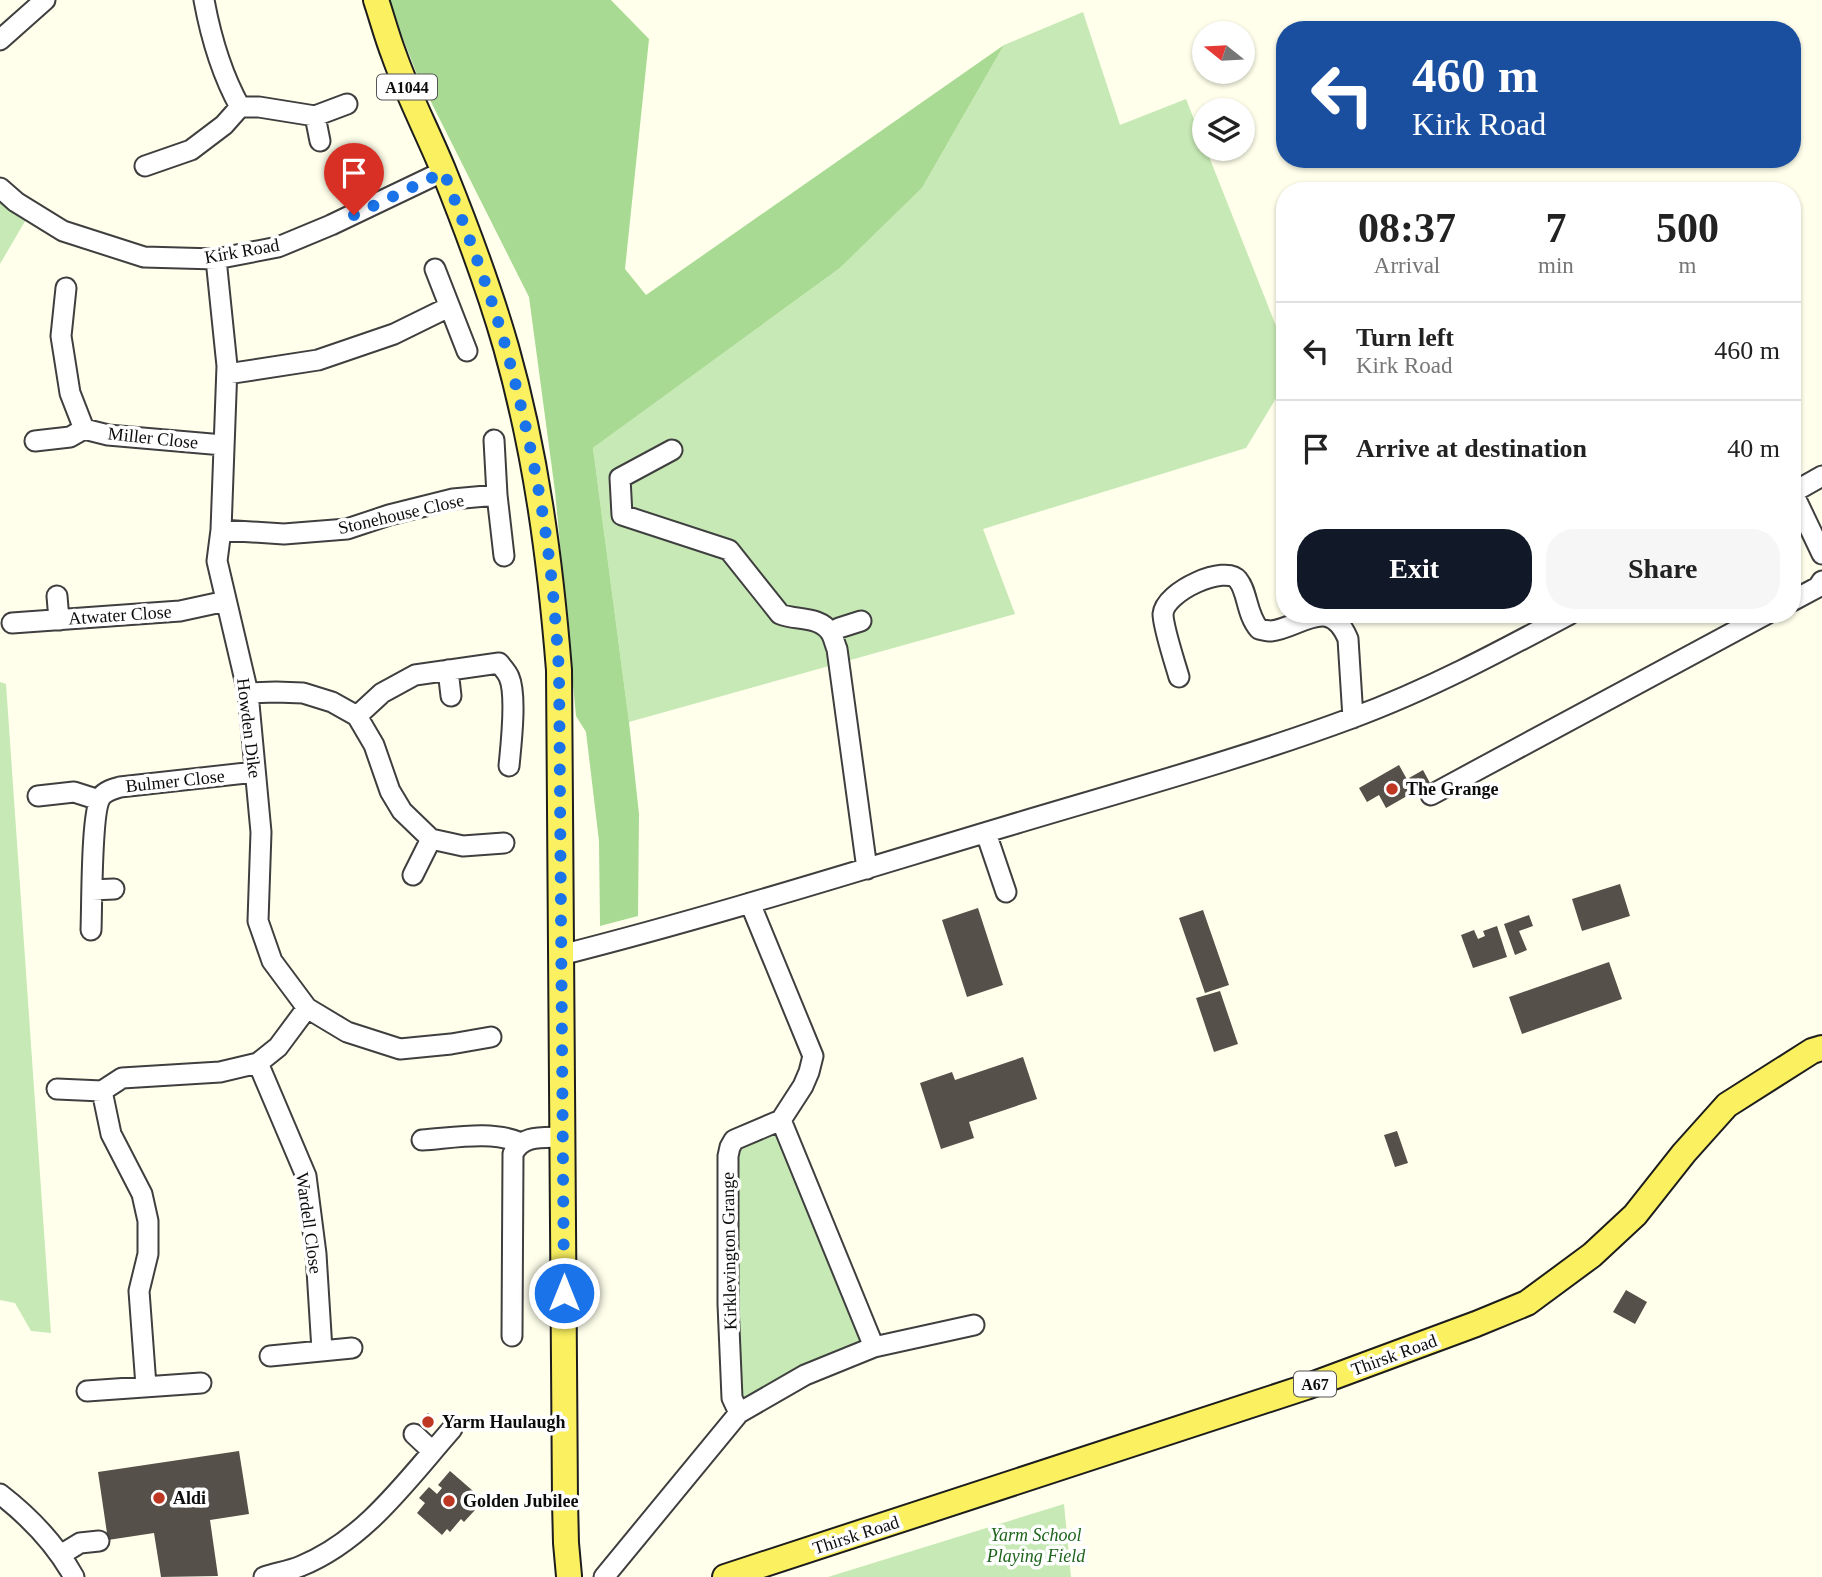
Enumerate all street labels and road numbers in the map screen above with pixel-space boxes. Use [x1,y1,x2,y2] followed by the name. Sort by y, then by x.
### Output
[377,74,437,100] road number: A1044
[203,235,281,267] street label: Kirk Road
[107,423,199,453] street label: Miller Close
[336,490,466,538] street label: Stonehouse Close
[68,601,172,629] street label: Atwater Close
[233,677,265,779] street label: Howden Dike
[124,766,226,796] street label: Bulmer Close
[292,1171,326,1275] street label: Wardell Close
[718,1172,740,1330] street label: Kirklevington Grange
[1349,1330,1439,1380] street label: Thirsk Road
[1294,1372,1336,1396] road number: A67
[810,1512,902,1558] street label: Thirsk Road

